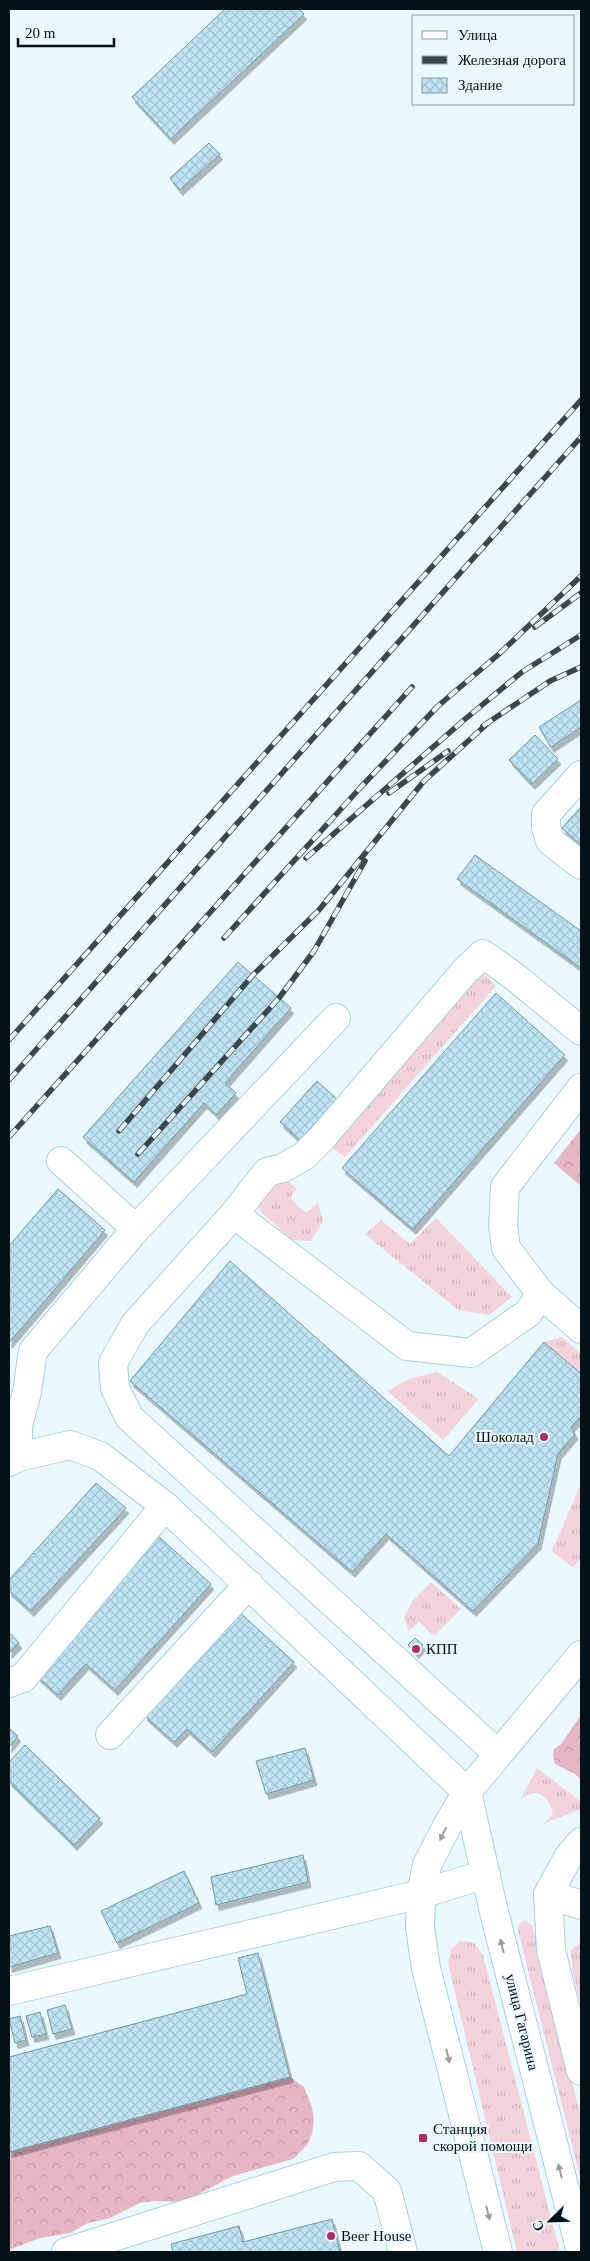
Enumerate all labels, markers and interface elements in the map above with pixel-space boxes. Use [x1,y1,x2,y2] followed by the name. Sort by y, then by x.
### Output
[18,15,114,47] scale bar
[412,15,575,105] legend
[25,25,56,41] text: 20 m
[458,27,497,43] text: Улица
[458,52,566,68] text: Железная дорога
[458,77,502,93] text: Здание
[476,1429,534,1445] place label: Шоколад
[538,1431,550,1443] marker: Шоколад
[426,1641,458,1657] place label: КПП
[410,1643,422,1655] marker: КПП
[439,1827,447,1841] one-way arrow
[498,1938,506,1953] one-way arrow
[502,1972,542,2072] street label: улица Гагарина
[444,2049,452,2064] one-way arrow
[433,2121,532,2154] place label: Станция скорой помощи
[417,2132,429,2144] marker: Станция скорой помощи
[556,2164,564,2179] one-way arrow
[525,2196,575,2246] north arrow
[484,2206,492,2221] one-way arrow
[530,2218,547,2233] text: С
[341,2228,412,2244] place label: Beer House
[325,2230,337,2242] marker: Beer House

